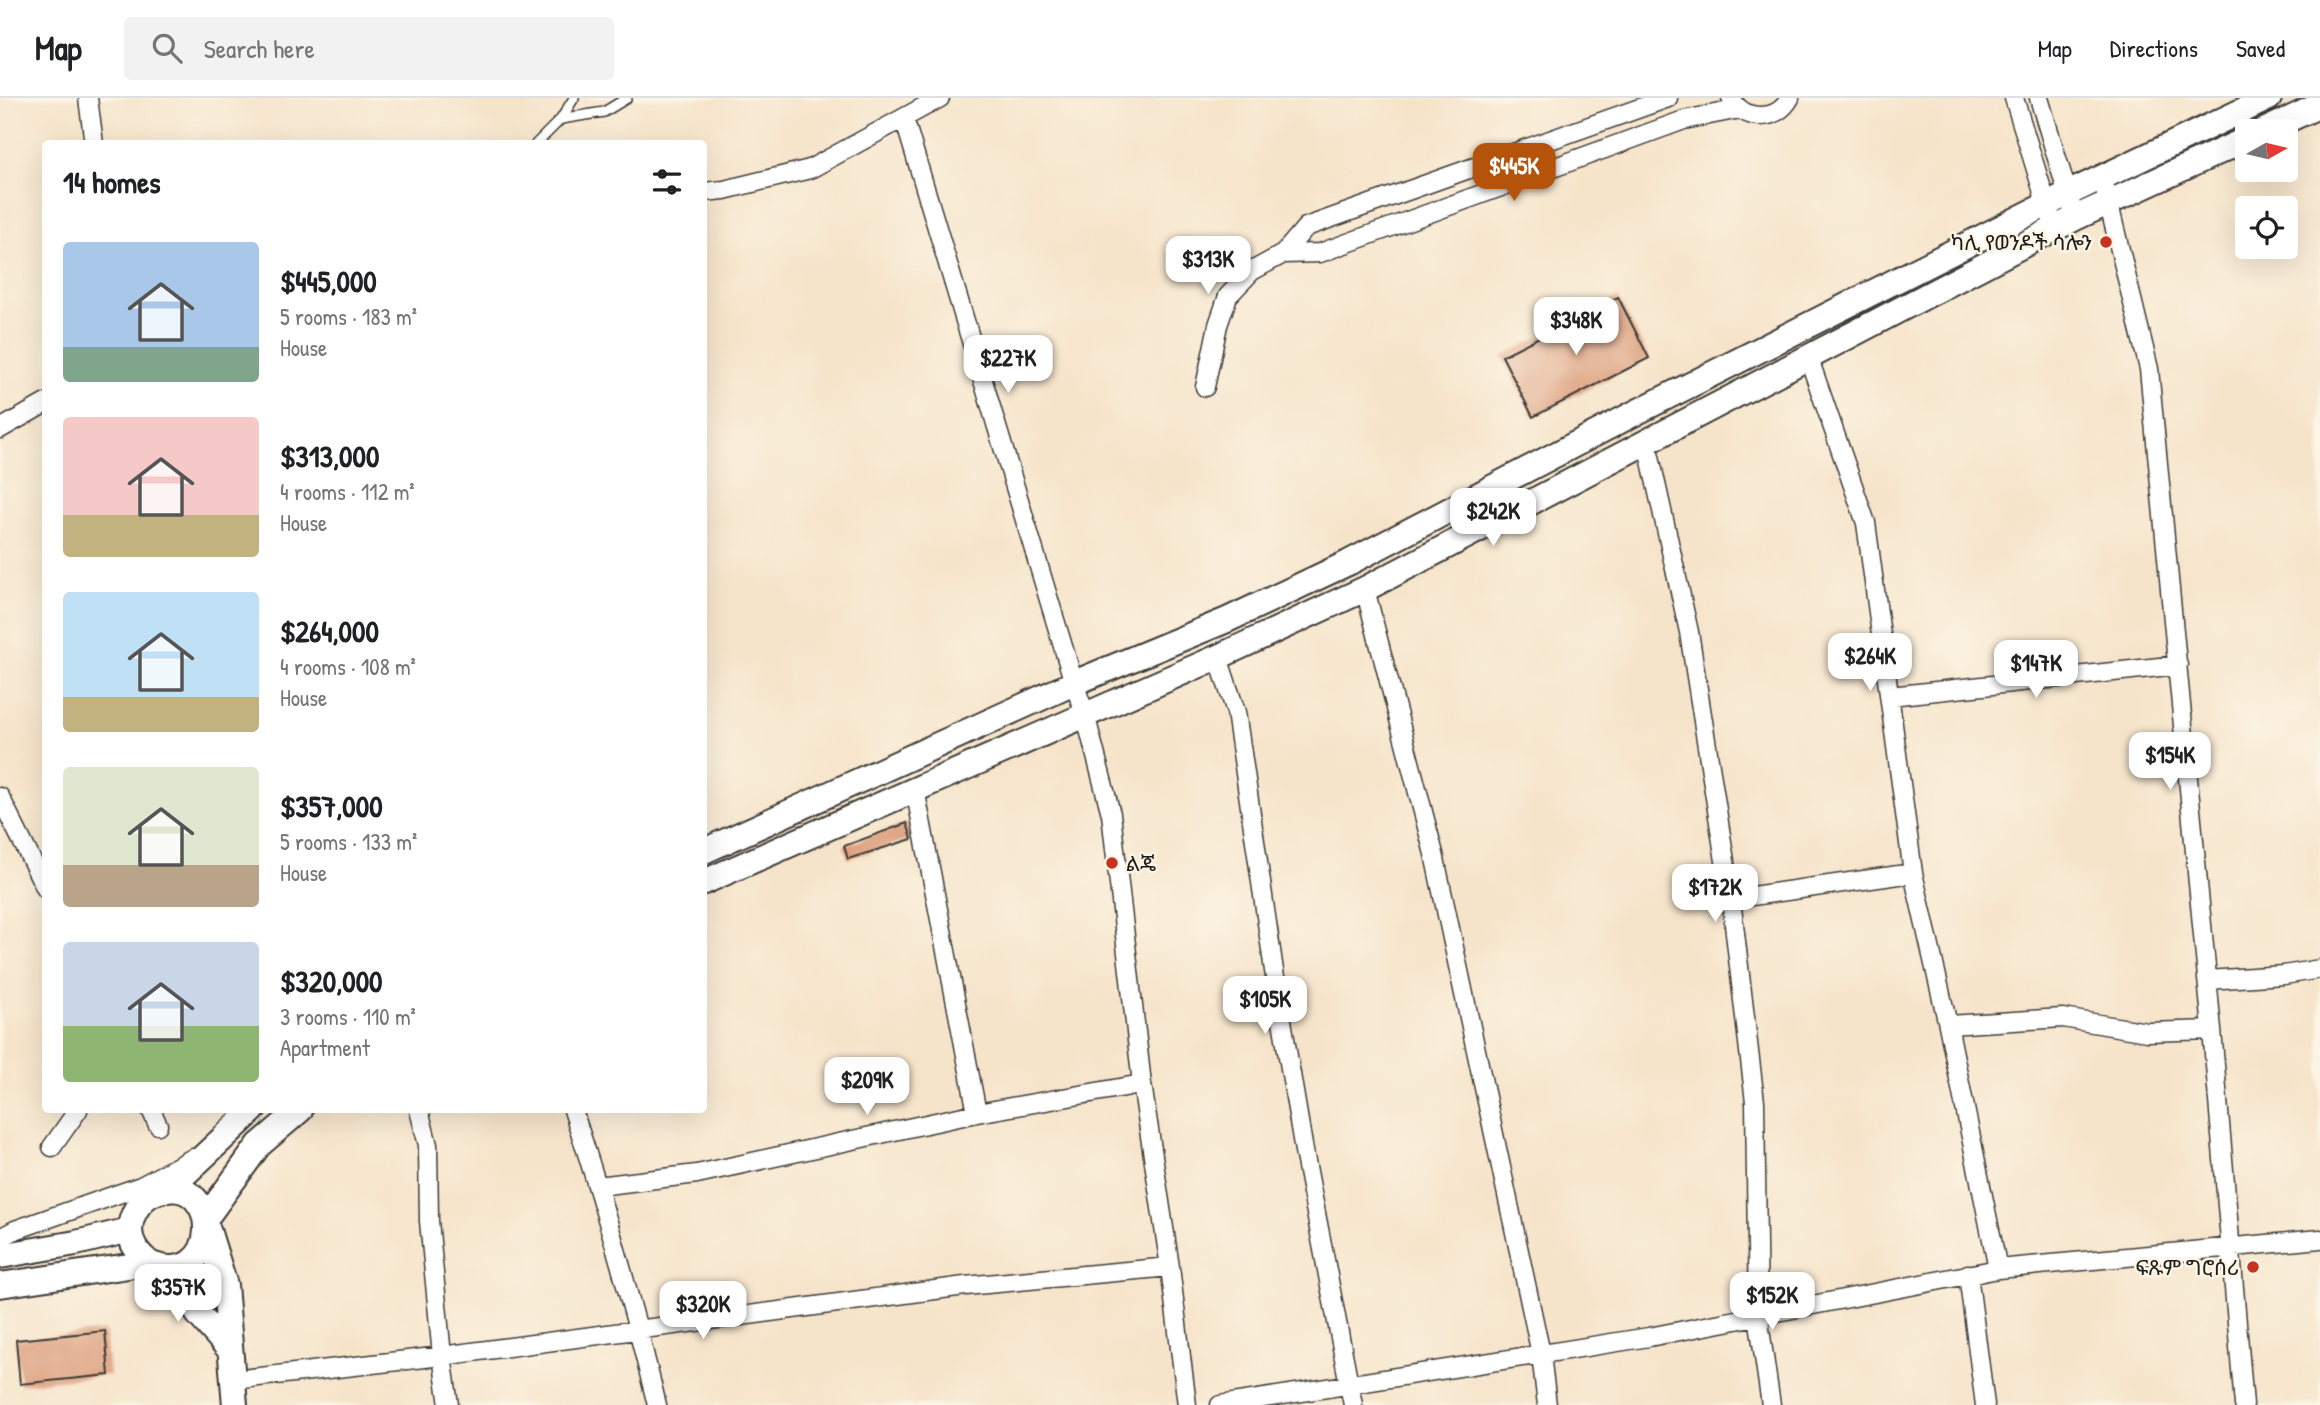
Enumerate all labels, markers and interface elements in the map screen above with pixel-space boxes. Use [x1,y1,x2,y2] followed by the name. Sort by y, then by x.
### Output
[124,17,614,80] search box
[35,26,82,70] text: Map
[148,29,186,67] icon: search
[204,31,315,66] text: Search here
[2038,32,2072,64] text: Map
[2110,32,2198,64] text: Directions
[2236,32,2285,64] text: Saved
[2235,119,2298,182] north arrow
[2235,119,2298,259] map controls
[1465,144,1563,203] pin: $445K
[1489,150,1539,181] text: $445K
[63,162,161,202] text: 14 homes
[648,163,686,201] icon: filters
[2235,196,2298,259] button: locate
[1951,228,2092,257] place label: ካሊ የወንዶች ሳሎን
[2098,234,2114,250] marker: ካሊ የወንዶች ሳሎን
[1159,236,1257,296] pin: $313K
[1182,243,1234,274] text: $313K
[280,261,377,301] text: $445,000
[119,270,203,354] icon: home
[1527,298,1625,357] pin: $348K
[280,301,417,332] text: 5 rooms · 183 m²
[1550,304,1602,335] text: $348K
[280,332,327,363] text: House
[959,336,1057,395] pin: $227K
[980,342,1036,373] text: $227K
[280,436,379,476] text: $313,000
[119,445,203,529] icon: home
[280,476,415,507] text: 4 rooms · 112 m²
[1444,489,1542,548] pin: $242K
[1466,495,1520,526] text: $242K
[280,507,327,538] text: House
[280,611,379,651] text: $264,000
[119,620,203,704] icon: home
[1821,634,1919,693] pin: $264K
[1844,640,1896,671] text: $264K
[1987,640,2085,700] pin: $147K
[2010,647,2062,678] text: $147K
[280,651,416,682] text: 4 rooms · 108 m²
[280,682,327,713] text: House
[2121,732,2219,792] pin: $154K
[2145,739,2195,770] text: $154K
[280,786,383,826] text: $357,000
[119,795,203,879] icon: home
[280,826,417,857] text: 5 rooms · 133 m²
[1126,849,1156,878] place label: ልጄ
[1104,855,1120,871] marker: ልጄ
[280,857,327,888] text: House
[1666,864,1764,924] pin: $172K
[1688,871,1742,902] text: $172K
[280,961,383,1001] text: $320,000
[119,970,203,1054] icon: home
[1216,976,1314,1036] pin: $105K
[1239,983,1291,1014] text: $105K
[280,1001,416,1032] text: 3 rooms · 110 m²
[280,1032,370,1063] text: Apartment
[818,1058,916,1117] pin: $209K
[840,1064,894,1095] text: $209K
[2135,1253,2239,1282] place label: ፍጹም ግሮሰሪ
[2245,1259,2261,1275] marker: ፍጹም ግሮሰሪ
[129,1264,227,1324] pin: $357K
[150,1271,206,1302] text: $357K
[1723,1272,1821,1332] pin: $152K
[1746,1279,1798,1310] text: $152K
[654,1282,752,1341] pin: $320K
[675,1288,731,1319] text: $320K

